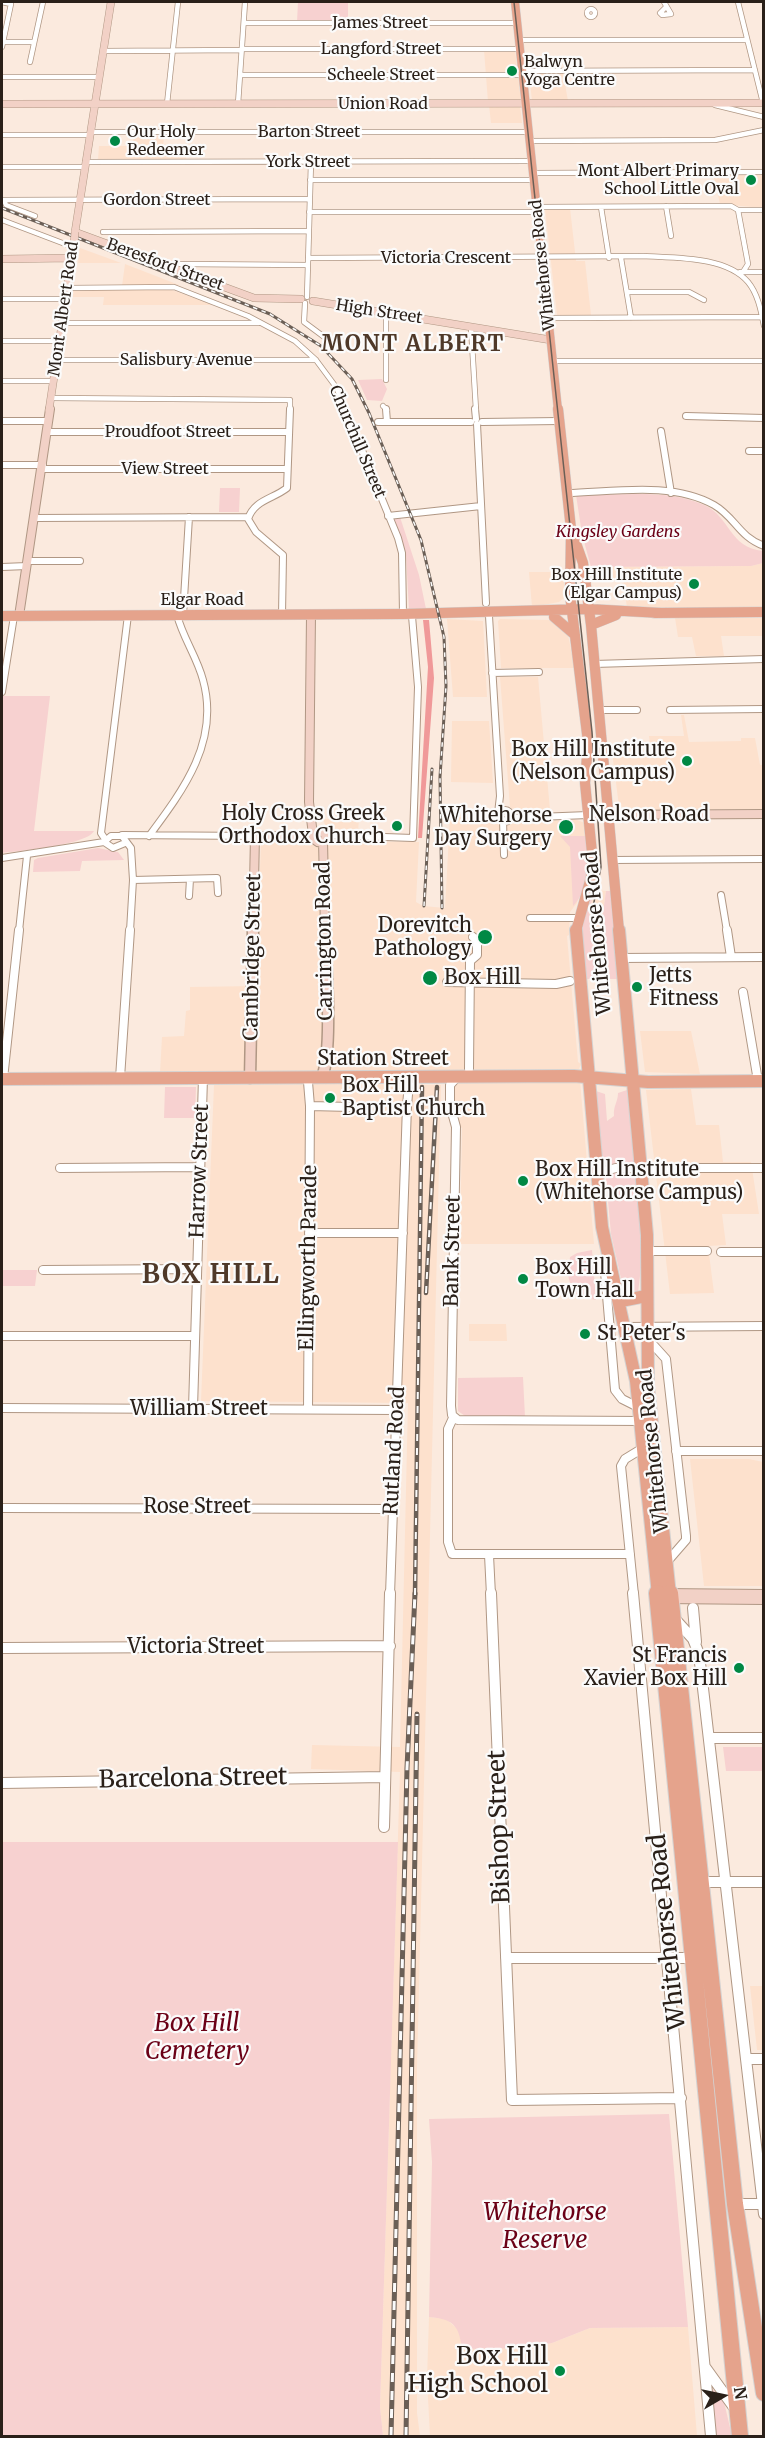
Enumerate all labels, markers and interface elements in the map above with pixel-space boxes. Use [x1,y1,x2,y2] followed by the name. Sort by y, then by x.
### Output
[332,13,428,33] street label: James Street
[321,39,441,59] street label: Langford Street
[524,52,615,90] place label: Balwyn Yoga Centre
[505,64,519,78] marker: Balwyn Yoga Centre
[327,65,435,85] street label: Scheele Street
[338,94,428,114] street label: Union Road
[127,122,205,160] place label: Our Holy Redeemer
[258,122,360,142] street label: Barton Street
[108,134,122,148] marker: Our Holy Redeemer
[266,152,350,172] street label: York Street
[578,161,739,199] place label: Mont Albert Primary School Little Oval
[744,173,758,187] marker: Mont Albert Primary School Little Oval
[103,190,211,210] street label: Gordon Street
[527,199,559,331] street label: Whitehorse Road
[104,235,226,295] street label: Beresford Street
[45,240,83,378] street label: Mont Albert Road
[381,248,511,268] street label: Victoria Crescent
[334,296,424,328] street label: High Street
[321,332,505,358] district label: MONT ALBERT
[120,350,252,370] street label: Salisbury Avenue
[325,383,389,501] street label: Churchill Street
[105,422,231,442] street label: Proudfoot Street
[121,459,209,479] street label: View Street
[556,522,680,542] park label: Kingsley Gardens
[551,565,682,603] place label: Box Hill Institute (Elgar Campus)
[687,577,701,591] marker: Box Hill Institute (Elgar Campus)
[160,590,244,610] street label: Elgar Road
[511,738,675,785] place label: Box Hill Institute (Nelson Campus)
[680,754,694,768] marker: Box Hill Institute (Nelson Campus)
[219,802,385,849] place label: Holy Cross Greek Orthodox Church
[589,803,709,827] street label: Nelson Road
[434,804,552,851] place label: Whitehorse Day Surgery
[557,818,575,836] marker: Whitehorse Day Surgery
[390,819,404,833] marker: Holy Cross Greek Orthodox Church
[579,850,617,1016] street label: Whitehorse Road
[312,861,338,1021] street label: Carrington Road
[240,873,266,1041] street label: Cambridge Street
[374,914,472,961] place label: Dorevitch Pathology
[476,928,494,946] marker: Dorevitch Pathology
[649,964,719,1011] place label: Jetts Fitness
[444,966,521,990] place label: Box Hill
[421,969,439,987] marker: Box Hill
[630,980,644,994] marker: Jetts Fitness
[317,1047,449,1071] street label: Station Street
[342,1074,485,1121] place label: Box Hill Baptist Church
[323,1091,337,1105] marker: Box Hill Baptist Church
[186,1103,214,1239] street label: Harrow Street
[535,1158,743,1205] place label: Box Hill Institute (Whitehorse Campus)
[295,1165,323,1351] street label: Ellingworth Parade
[516,1174,530,1188] marker: Box Hill Institute (Whitehorse Campus)
[440,1195,466,1307] street label: Bank Street
[535,1256,634,1303] place label: Box Hill Town Hall
[142,1260,280,1292] district label: BOX HILL
[516,1272,530,1286] marker: Box Hill Town Hall
[597,1322,686,1346] place label: St Peter's
[578,1327,592,1341] marker: St Peter's
[633,1368,675,1534] street label: Whitehorse Road
[380,1386,410,1516] street label: Rutland Road
[130,1397,268,1421] street label: William Street
[143,1495,251,1519] street label: Rose Street
[128,1635,264,1659] street label: Victoria Street
[584,1644,727,1691] place label: St Francis Xavier Box Hill
[732,1661,746,1675] marker: St Francis Xavier Box Hill
[483,1749,517,1905] street label: Bishop Street
[98,1763,288,1795] street label: Barcelona Street
[643,1832,693,2032] street label: Whitehorse Road
[145,2010,249,2066] park label: Box Hill Cemetery
[483,2199,607,2255] park label: Whitehorse Reserve
[407,2343,548,2399] place label: Box Hill High School
[553,2364,567,2378] marker: Box Hill High School
[693,2366,753,2426] north arrow
[730,2385,752,2401] text: N

